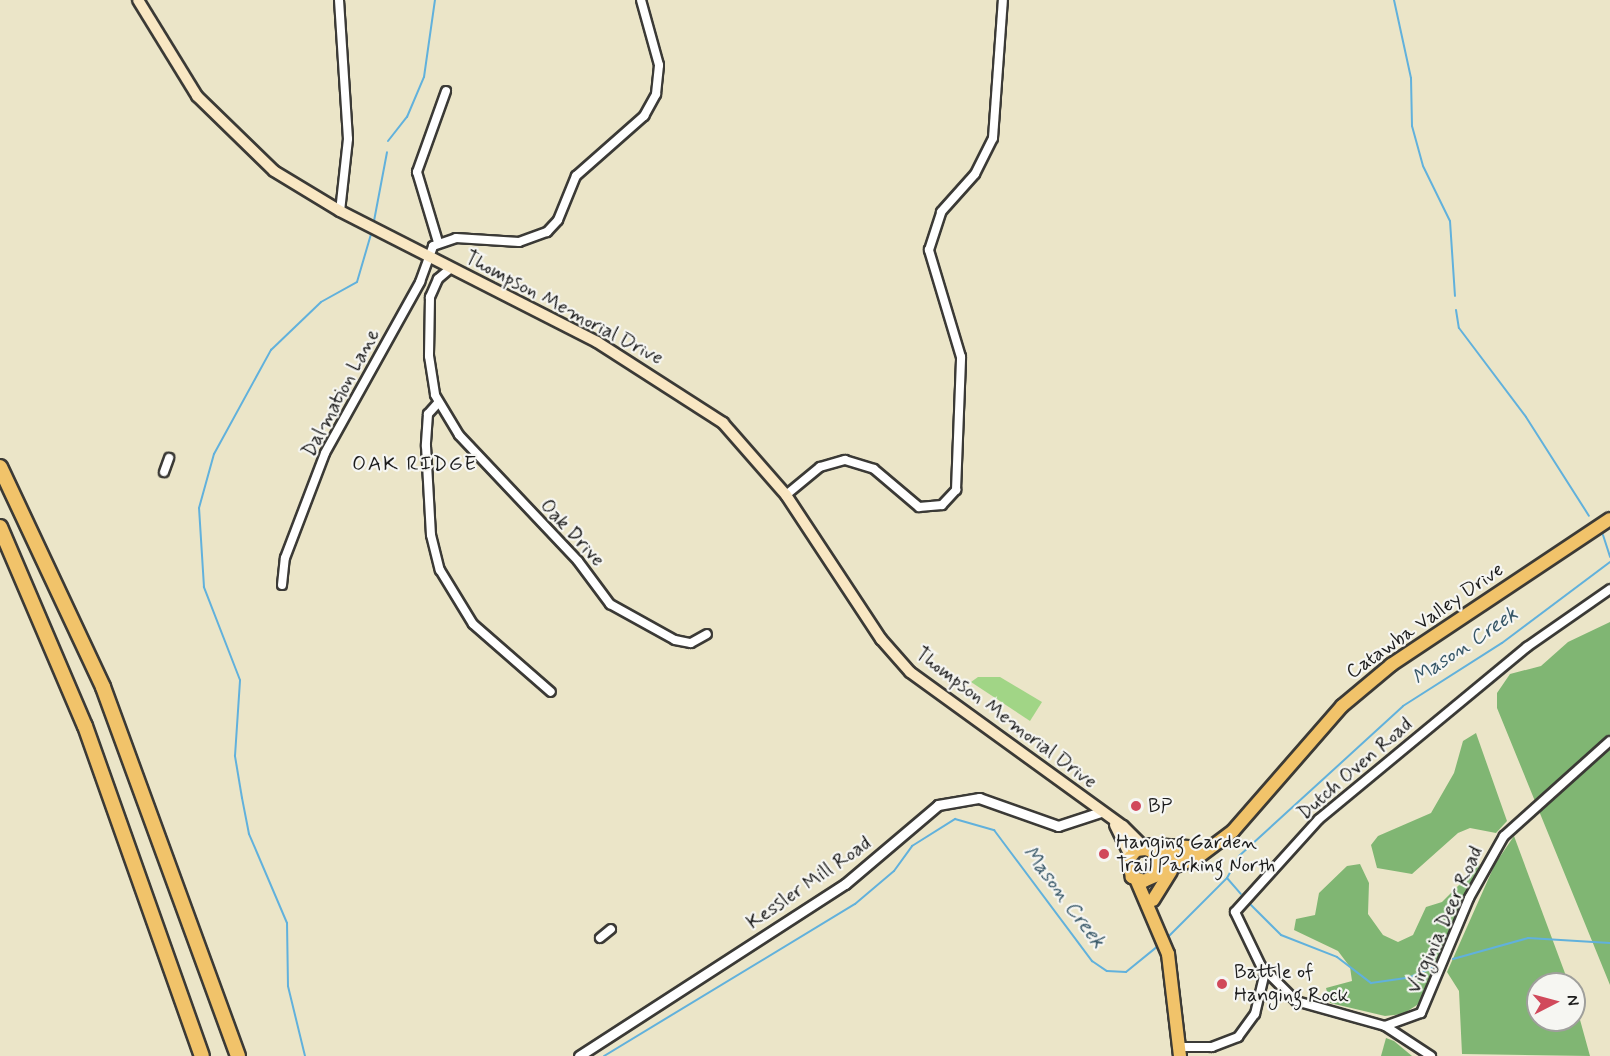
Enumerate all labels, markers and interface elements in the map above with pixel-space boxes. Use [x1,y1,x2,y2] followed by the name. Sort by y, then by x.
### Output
[461,246,667,370] street label: Thompson Memorial Drive
[298,326,384,460] street label: Dalmation Lane
[351,451,479,477] district label: OAK RIDGE
[535,495,609,571] street label: Oak Drive
[1343,559,1507,683] street label: Catawba Valley Drive
[1407,601,1523,691] water label: Mason Creek
[911,642,1101,794] street label: Thompson Memorial Drive
[1293,713,1417,825] street label: Dutch Oven Road
[1148,794,1172,818] place label: BP
[1129,799,1143,813] marker: BP
[743,831,875,935] street label: Kessler Mill Road
[1116,831,1273,878] place label: Hanging Garden Trail Parking North
[1017,841,1111,953] water label: Mason Creek
[1402,843,1488,997] street label: Virginia Deer Road
[1097,847,1111,861] marker: Hanging Garden Trail Parking North
[1234,960,1347,1007] place label: Battle of Hanging Rock
[1526,972,1586,1032] north arrow
[1215,977,1229,991] marker: Battle of Hanging Rock
[1561,994,1583,1007] text: N

